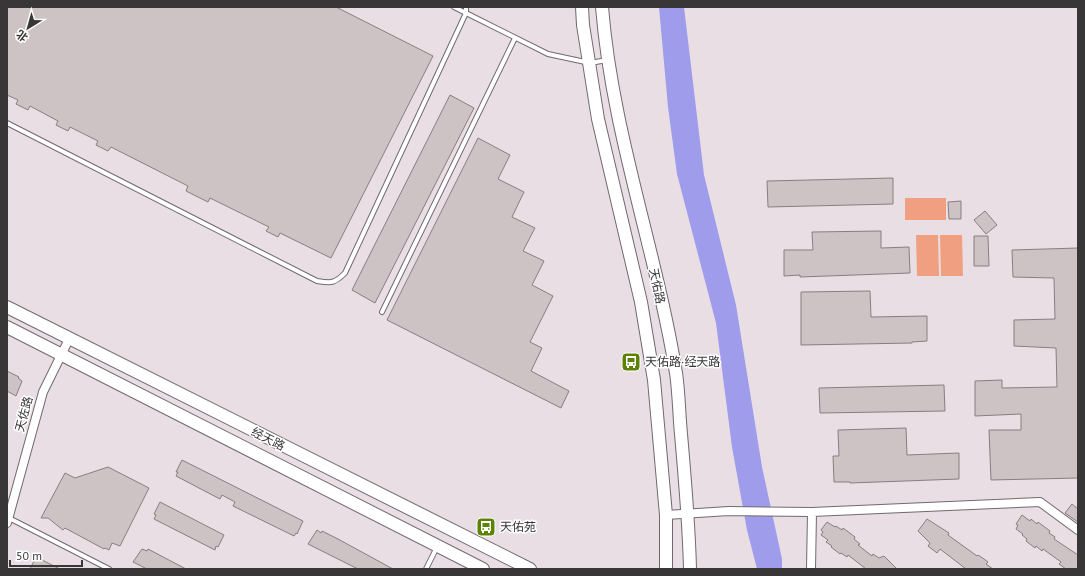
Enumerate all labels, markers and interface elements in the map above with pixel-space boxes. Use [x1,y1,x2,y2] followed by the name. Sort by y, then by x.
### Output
[8,8,48,48] north arrow
[13,27,31,45] text: 北
[646,267,669,305] street label: 天佑路
[620,351,642,373] bus stop icon: 天佑路·经天路
[645,354,720,369] place label: 天佑路·经天路
[12,395,35,433] street label: 天佐路
[249,424,288,453] street label: 经天路
[475,516,497,538] bus stop icon: 天佑苑
[500,519,536,534] place label: 天佑苑
[10,542,82,568] scale bar
[16,548,42,563] text: 50 m

